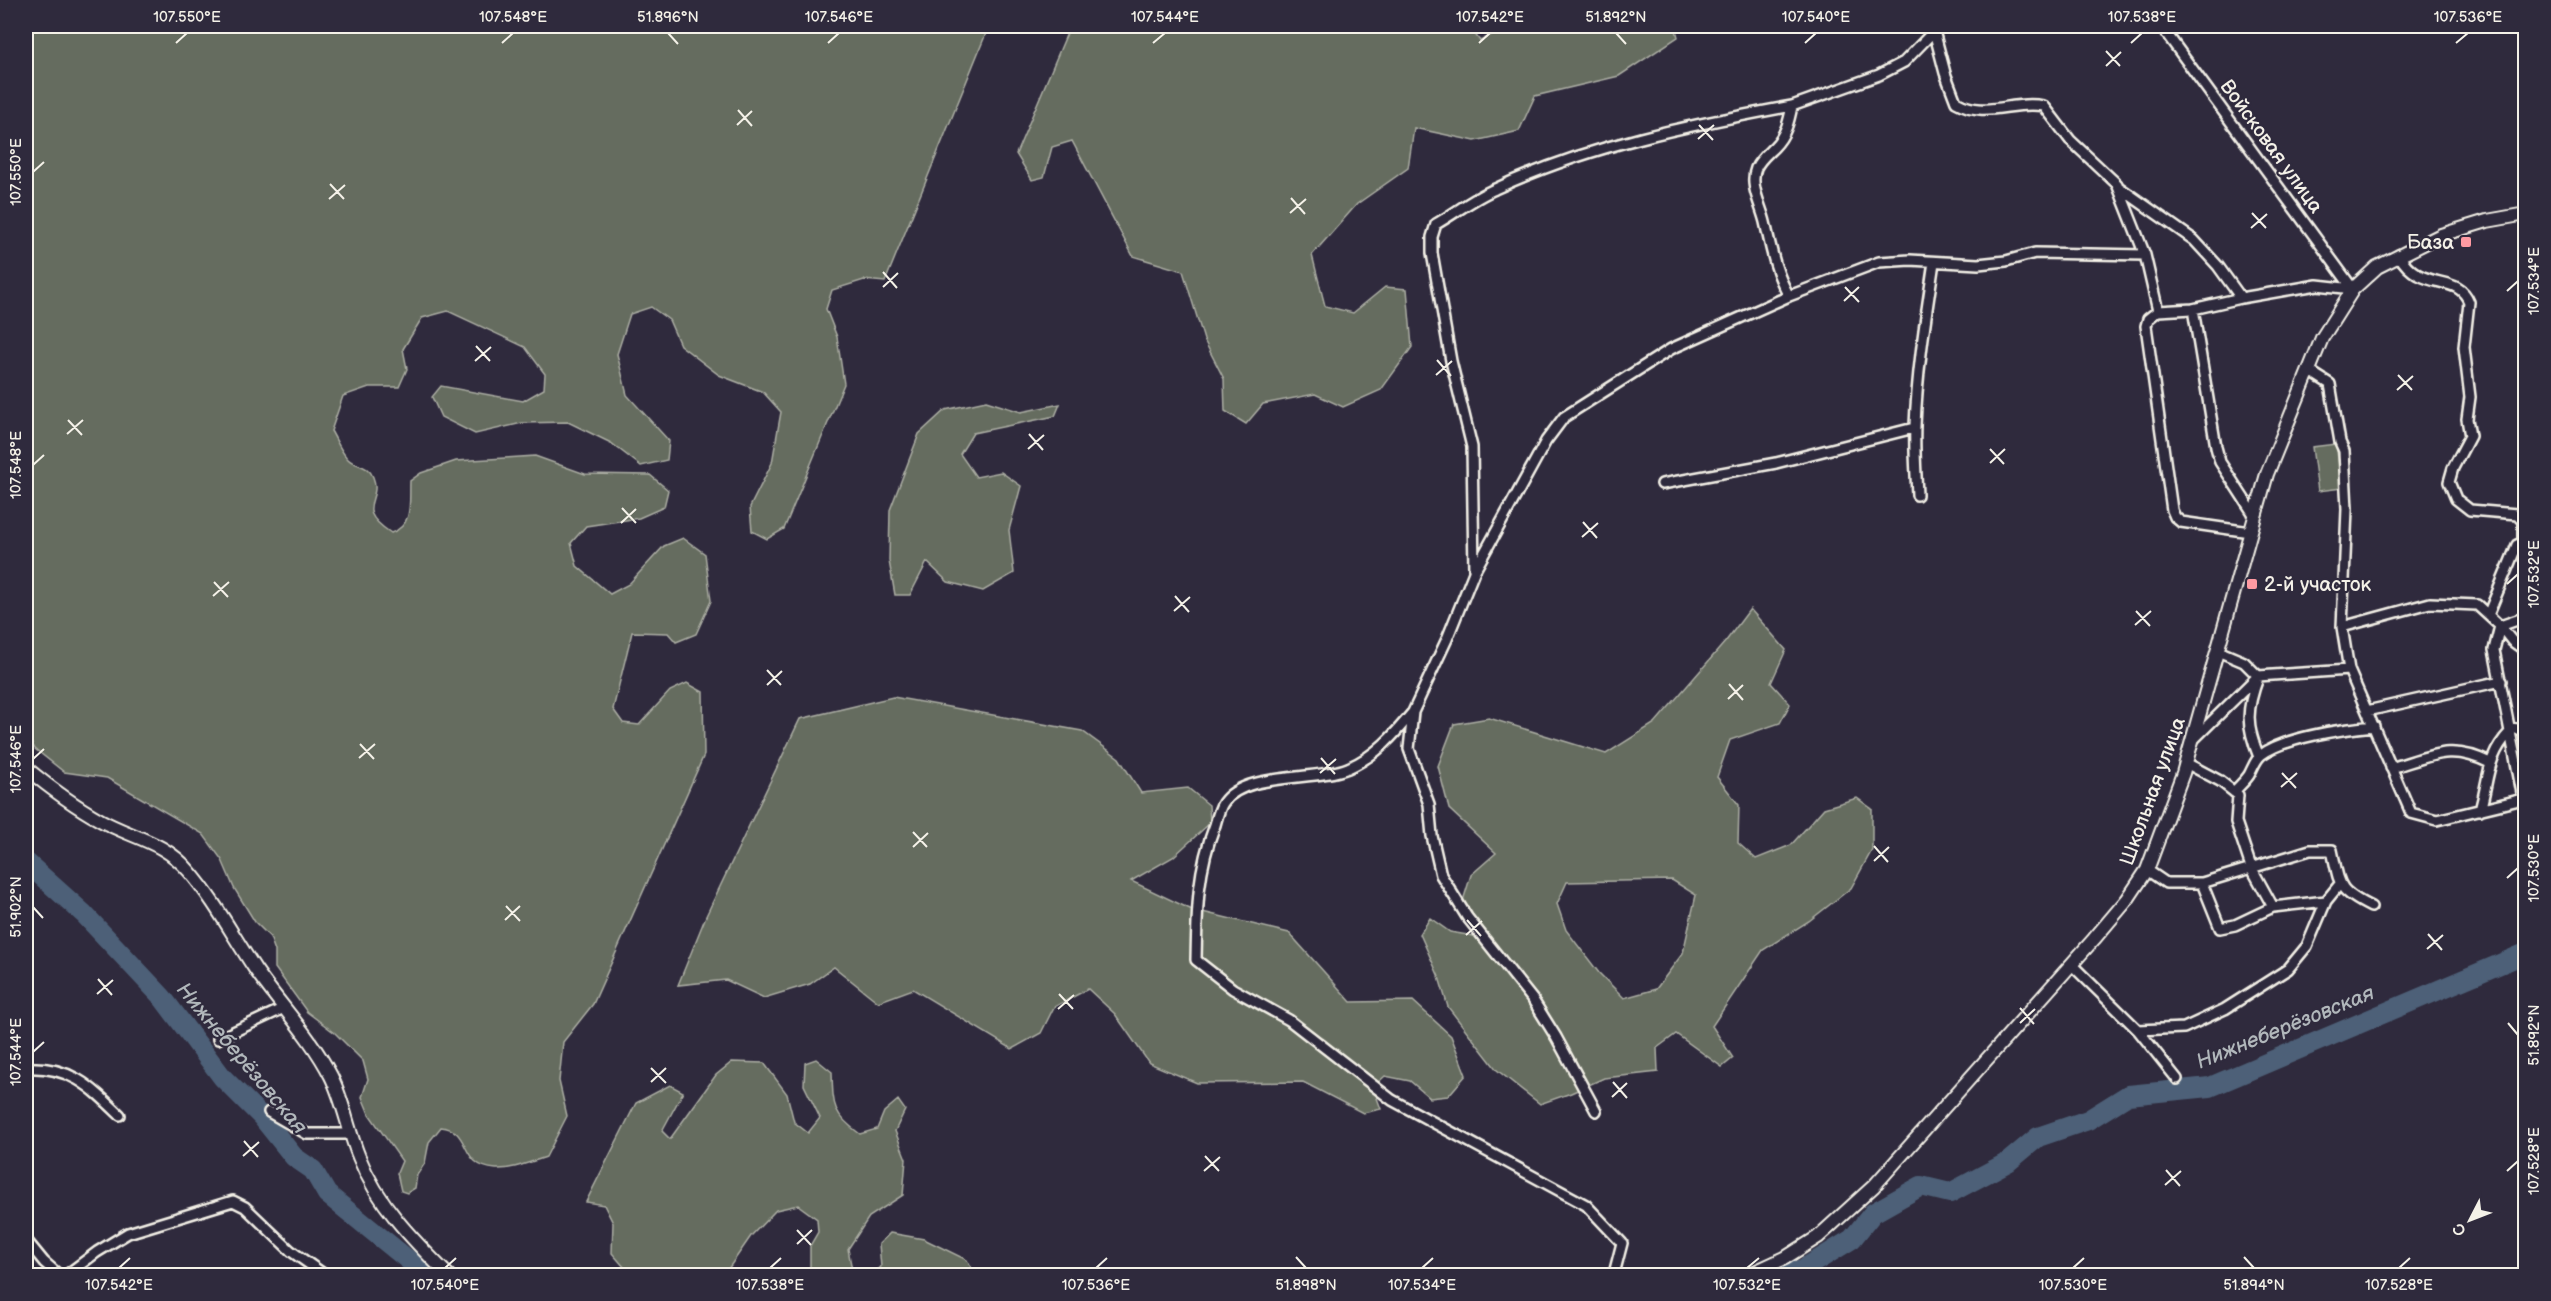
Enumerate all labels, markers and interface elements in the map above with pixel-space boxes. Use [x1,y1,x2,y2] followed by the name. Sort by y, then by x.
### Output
[153,8,221,27] text: 107.550°E
[479,8,547,27] text: 107.548°E
[637,8,699,27] text: 51.896°N
[805,8,873,27] text: 107.546°E
[1131,8,1199,27] text: 107.544°E
[1456,8,1524,27] text: 107.542°E
[1585,8,1647,27] text: 51.892°N
[1782,8,1850,27] text: 107.540°E
[2108,8,2176,27] text: 107.538°E
[2434,8,2502,27] text: 107.536°E
[2215,75,2328,218] street label: Войсковая улица
[7,138,26,206] text: 107.550°E
[2407,231,2454,255] place label: База
[2459,235,2473,249] marker: База
[2525,247,2544,315] text: 107.534°E
[7,431,26,499] text: 107.548°E
[2525,540,2544,608] text: 107.532°E
[2264,573,2371,597] place label: 2-й участок
[2245,577,2259,591] marker: 2-й участок
[2115,714,2191,869] street label: Школьная улица
[7,725,26,793] text: 107.546°E
[2525,834,2544,902] text: 107.530°E
[7,876,26,938] text: 51.902°N
[171,978,312,1139] water label: Нижнеберёзовская
[2193,980,2378,1075] water label: Нижнеберёзовская
[2525,1004,2544,1066] text: 51.892°N
[7,1018,26,1086] text: 107.544°E
[2525,1127,2544,1195] text: 107.528°E
[2440,1190,2500,1250] north arrow
[2449,1219,2471,1240] text: С
[85,1276,153,1295] text: 107.542°E
[411,1276,479,1295] text: 107.540°E
[736,1276,804,1295] text: 107.538°E
[1062,1276,1130,1295] text: 107.536°E
[1275,1276,1337,1295] text: 51.898°N
[1388,1276,1456,1295] text: 107.534°E
[1713,1276,1781,1295] text: 107.532°E
[2039,1276,2107,1295] text: 107.530°E
[2223,1276,2285,1295] text: 51.894°N
[2365,1276,2433,1295] text: 107.528°E

